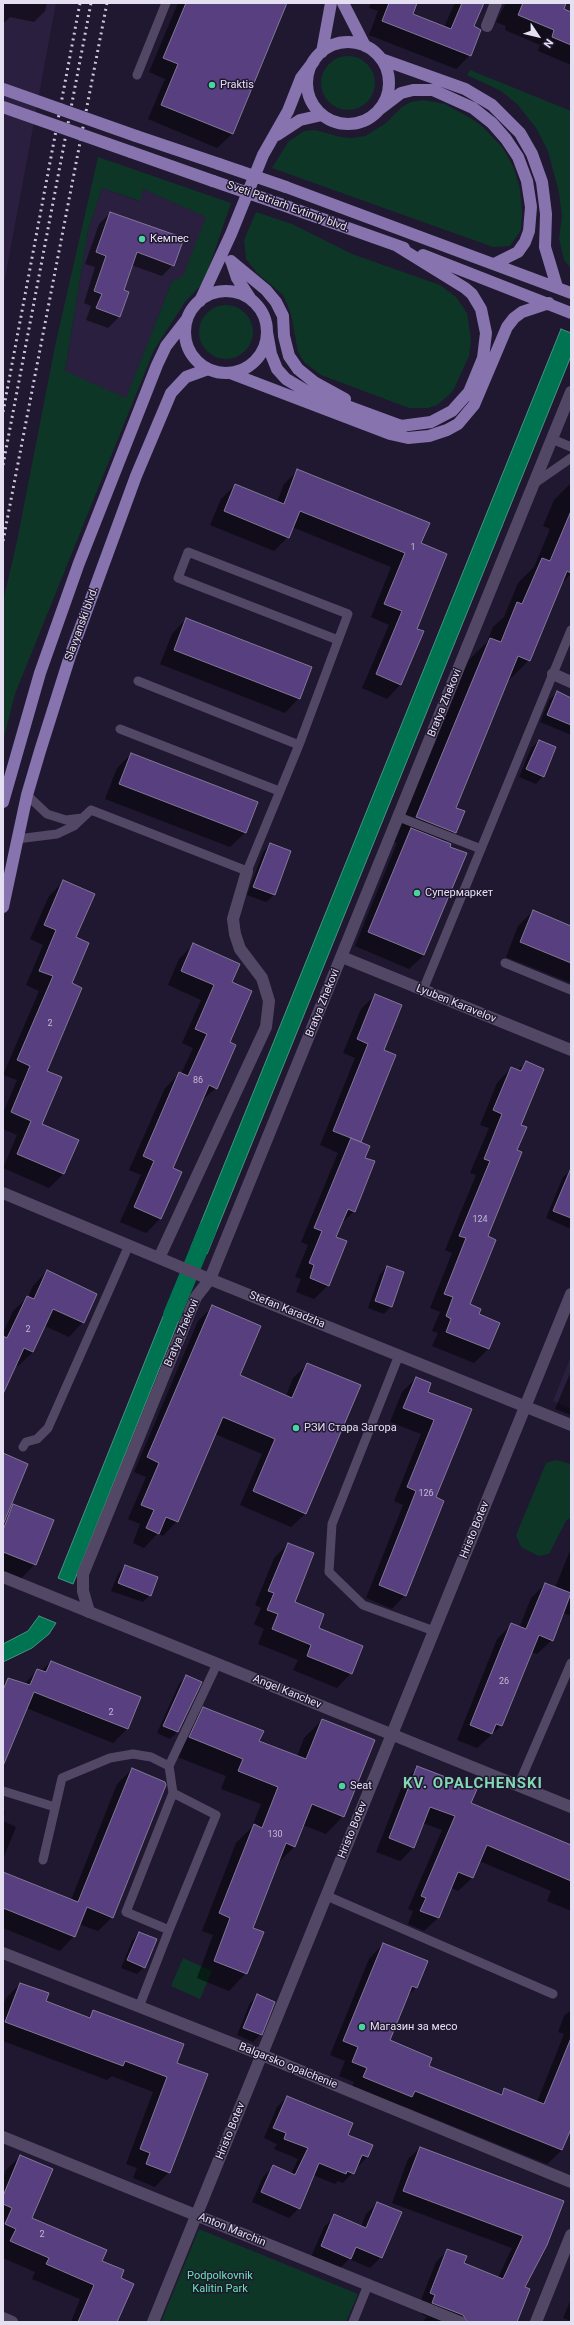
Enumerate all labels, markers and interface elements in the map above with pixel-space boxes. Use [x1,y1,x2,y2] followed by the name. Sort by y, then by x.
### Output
[518,16,558,56] north arrow
[541,36,556,50] text: N
[220,78,254,92] place label: Praktis
[207,80,217,90] marker: Praktis
[225,179,351,235] street label: Sveti Patriarh Evtimiy blvd.
[150,232,189,246] place label: Кемпес
[137,234,147,244] marker: Кемпес
[410,543,416,553] house number: 1
[63,585,101,663] street label: Slavyanski blvd.
[425,667,465,739] street label: Bratya Zhekovi
[425,886,493,900] place label: Супермаркет
[412,888,422,898] marker: Супермаркет
[303,967,343,1039] street label: Bratya Zhekovi
[414,982,498,1026] street label: Lyuben Karavelov
[47,1019,53,1029] house number: 2
[193,1076,203,1086] house number: 86
[472,1215,488,1225] house number: 124
[247,1289,327,1331] street label: Stefan Karadzha
[162,1297,202,1369] street label: Bratya Zhekovi
[25,1325,31,1335] house number: 2
[304,1421,397,1435] place label: РЗИ Стара Загора
[291,1423,301,1433] marker: РЗИ Стара Загора
[418,1489,434,1499] house number: 126
[458,1500,492,1560] street label: Hristo Botev
[251,1672,323,1712] street label: Angel Kanchev
[499,1677,509,1687] house number: 26
[108,1708,114,1718] house number: 2
[403,1775,543,1793] district label: KV. OPALCHENSKI
[350,1779,372,1793] place label: Seat
[337,1781,347,1791] marker: Seat
[336,1800,370,1860] street label: Hristo Botev
[267,1830,283,1840] house number: 130
[370,2020,458,2034] place label: Магазин за месо
[357,2022,367,2032] marker: Магазин за месо
[237,2040,339,2092] street label: Balgarsko opalchenie
[214,2101,248,2161] street label: Hristo Botev
[196,2210,268,2250] street label: Anton Marchin
[39,2230,45,2240] house number: 2
[187,2269,253,2295] park label: Podpolkovnik Kalitin Park

